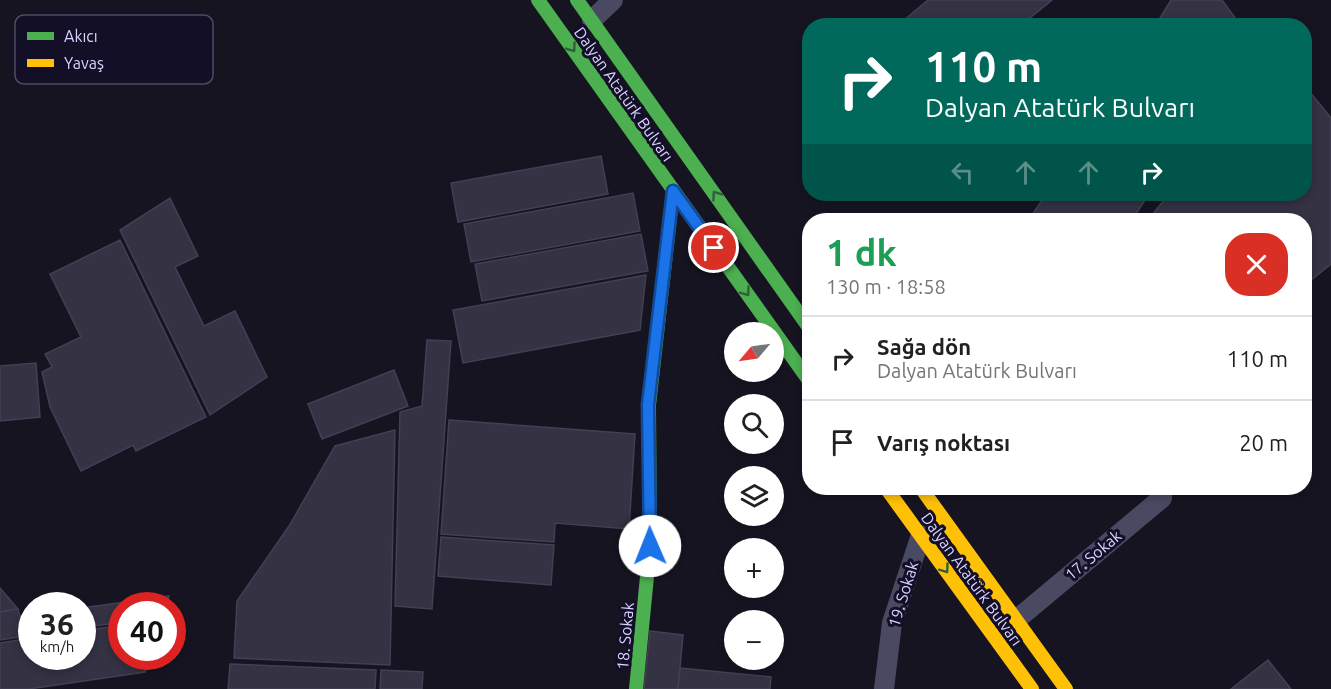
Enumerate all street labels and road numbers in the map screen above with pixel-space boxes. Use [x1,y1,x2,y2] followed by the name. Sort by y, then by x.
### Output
[571,23,677,165] street label: Dalyan Atatürk Bulvarı
[918,509,1026,649] street label: Dalyan Atatürk Bulvarı
[1061,526,1125,584] street label: 17. Sokak
[884,559,922,629] street label: 19. Sokak
[613,601,637,671] street label: 18. Sokak

